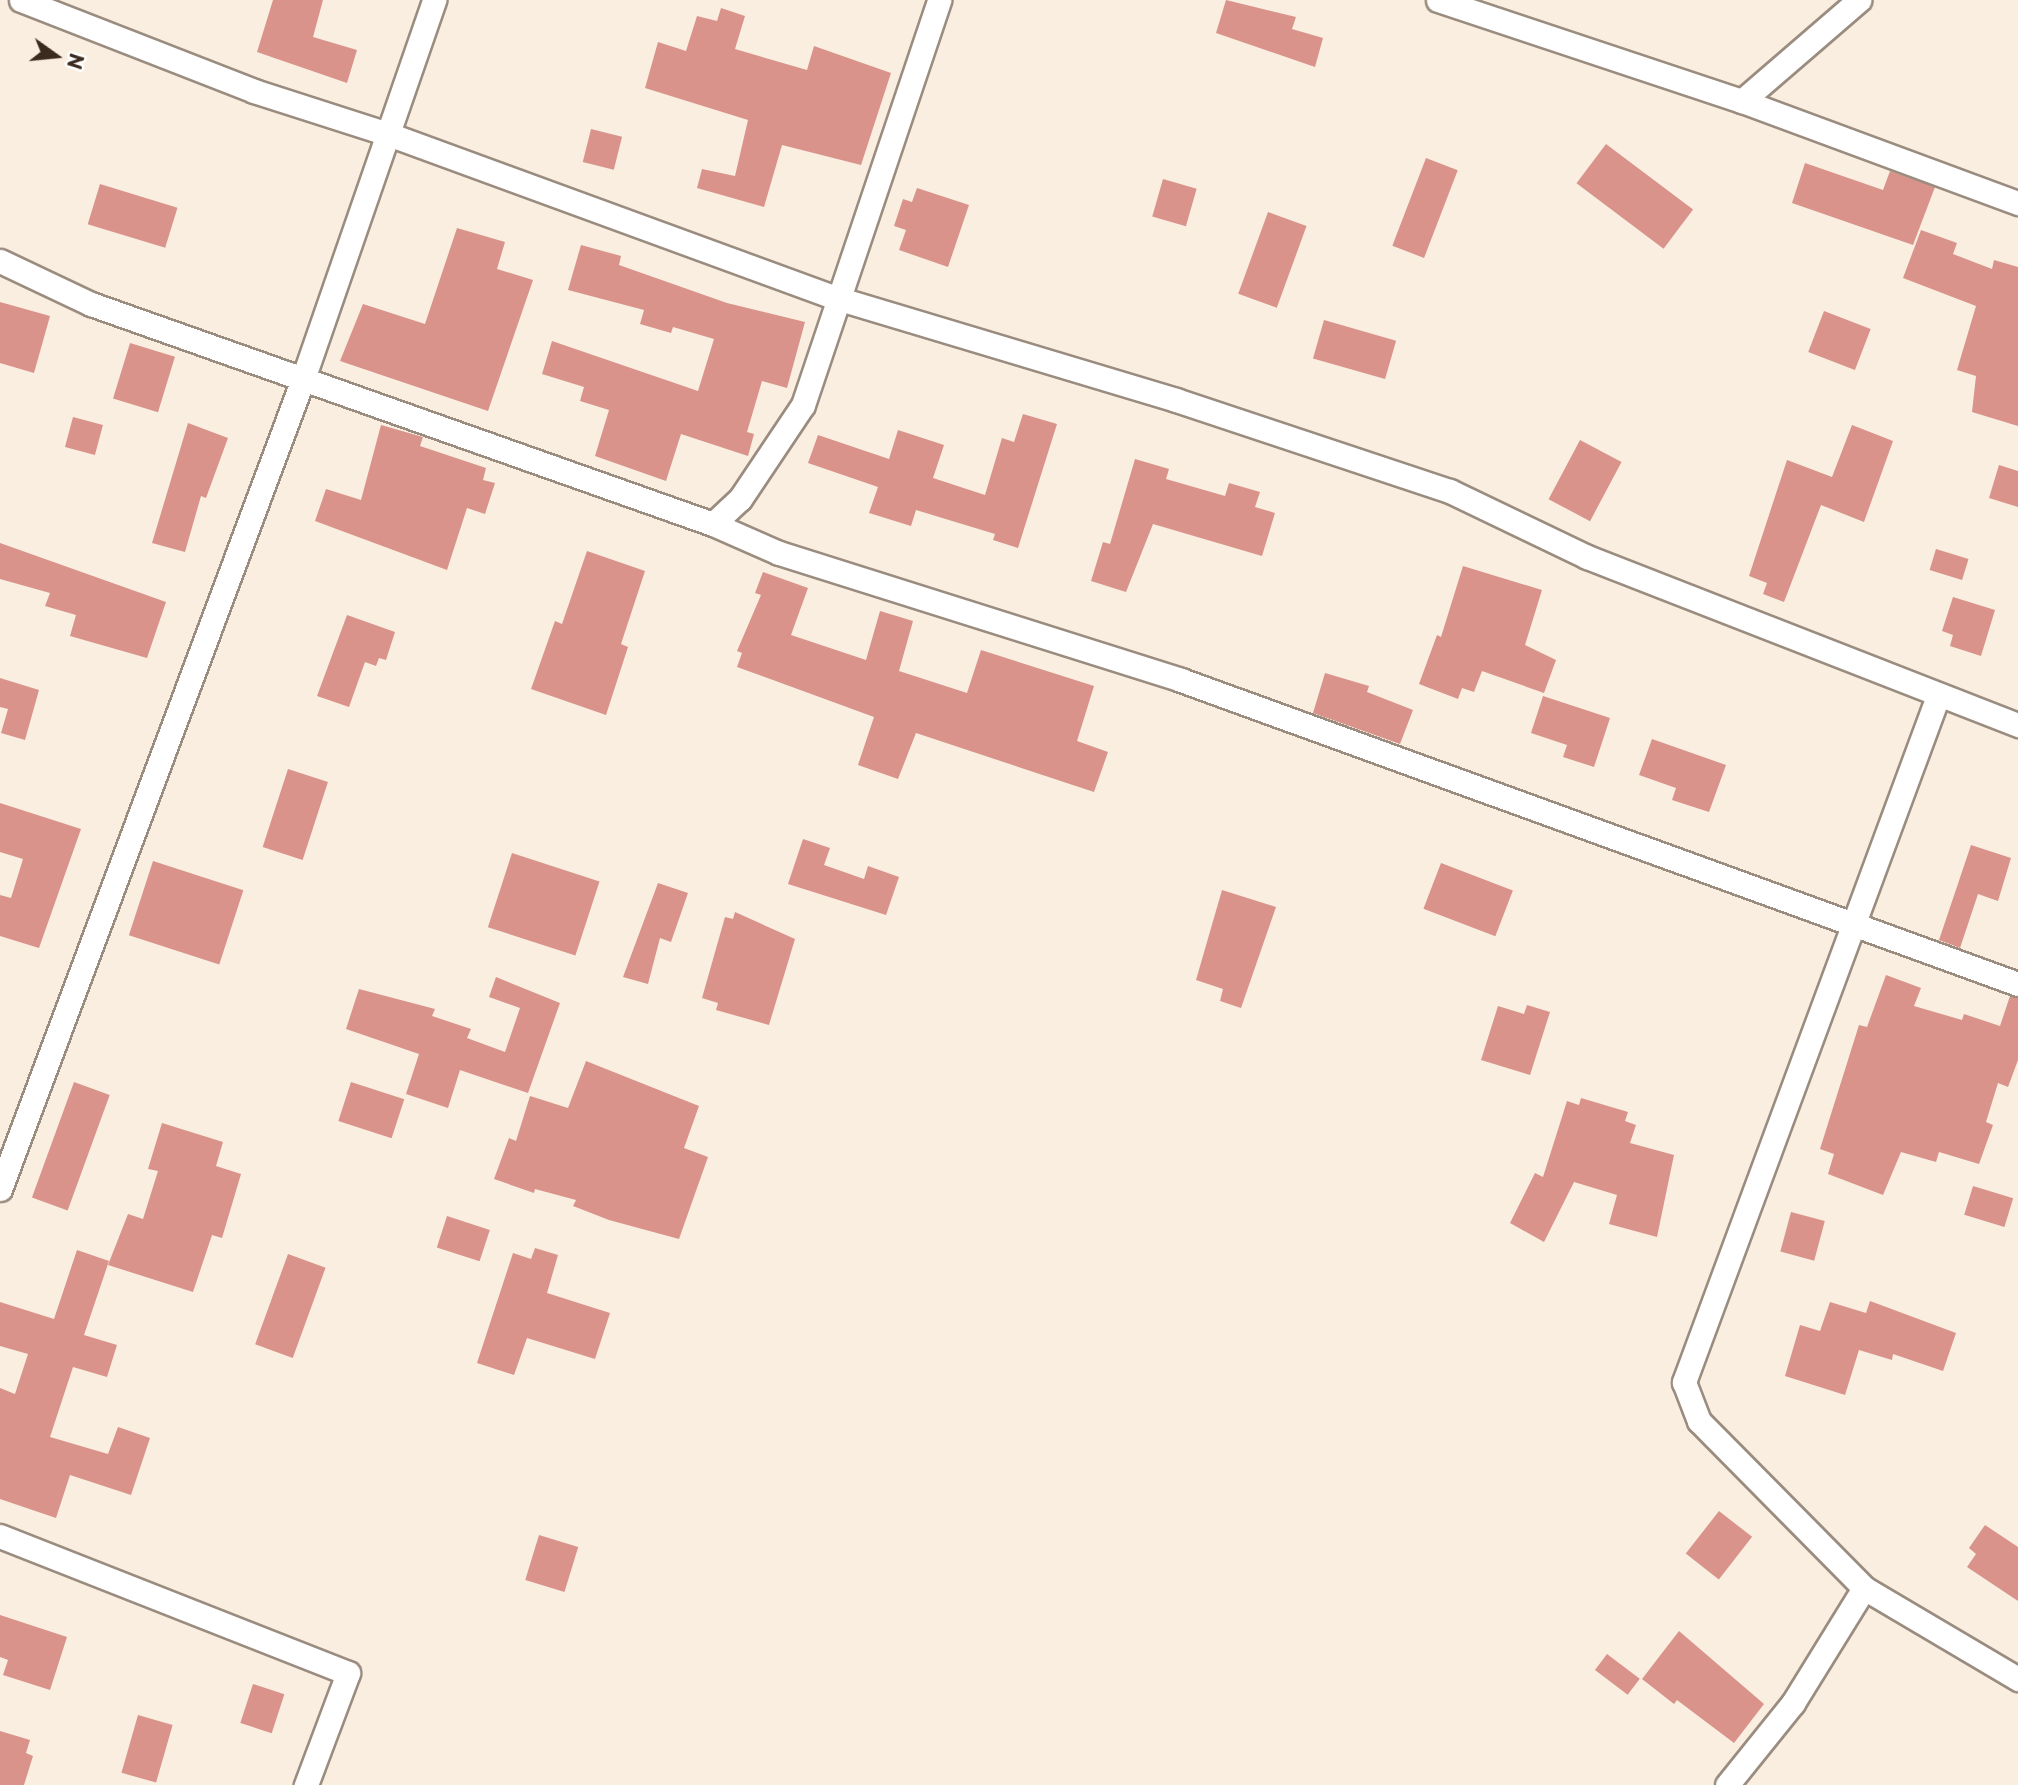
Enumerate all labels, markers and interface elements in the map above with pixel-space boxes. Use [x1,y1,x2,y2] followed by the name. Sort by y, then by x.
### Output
[21,21,91,91] north arrow
[61,51,92,72] text: N

